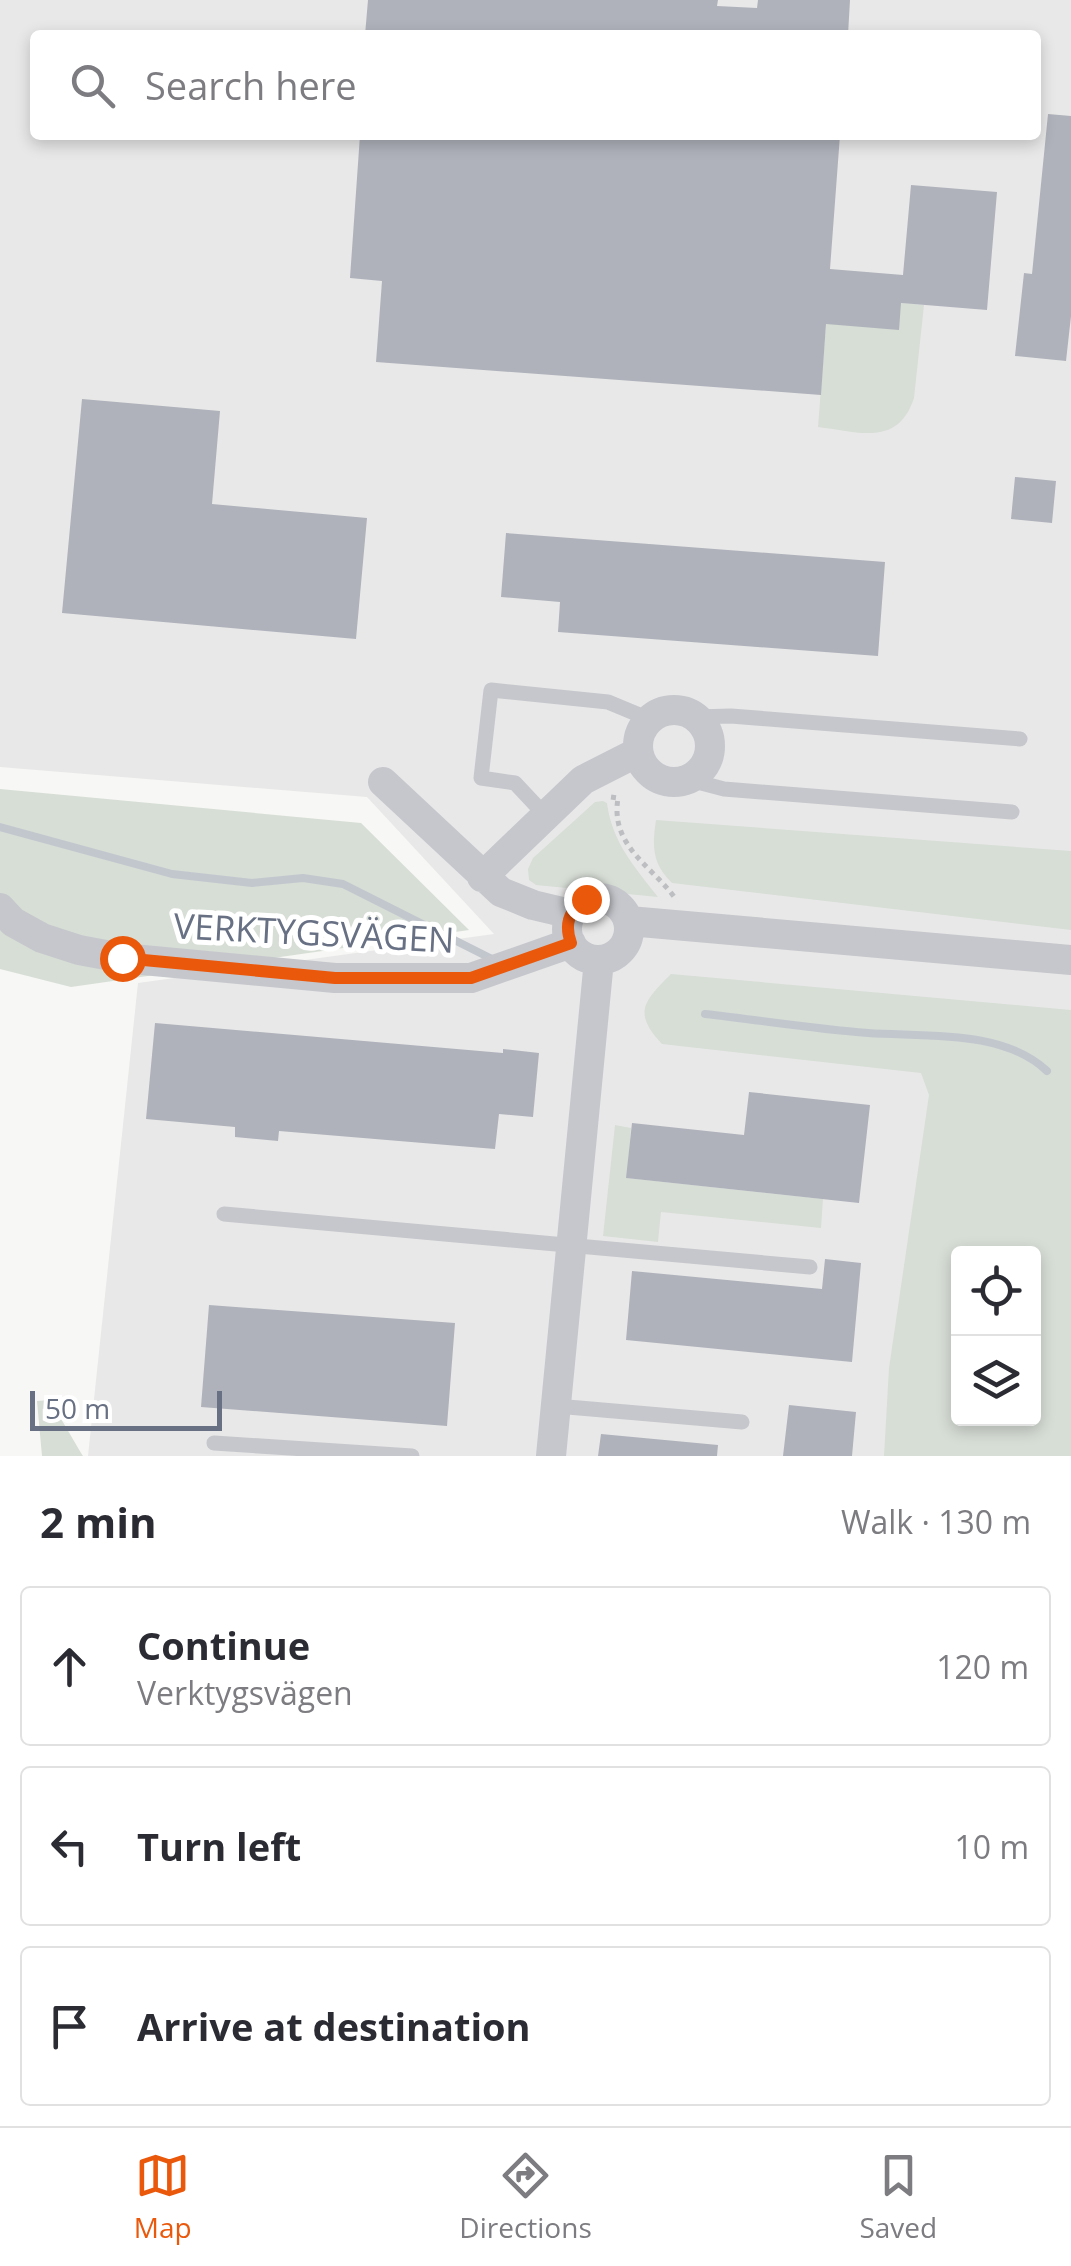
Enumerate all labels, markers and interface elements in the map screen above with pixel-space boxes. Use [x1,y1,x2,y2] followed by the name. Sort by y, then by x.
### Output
[30,30,1041,140] search box
[65,58,120,113] icon: search
[145,59,357,111] text: Search here
[564,877,610,923] route end
[172,901,456,963] street label: VERKTYGSVÄGEN
[100,936,146,982] route start
[951,1246,1041,1426] map controls
[951,1246,1041,1336] button: locate
[951,1336,1041,1426] button: layers
[30,1386,222,1430] scale bar
[45,1389,110,1427] text: 50 m
[40,1493,157,1550] text: 2 min
[841,1500,1031,1543] text: Walk · 130 m
[137,1619,310,1671] text: Continue
[42,1639,97,1694] icon: ahead
[936,1645,1029,1688] text: 120 m
[137,1671,353,1714] text: Verktygsvägen
[42,1819,97,1874] icon: left
[137,1820,301,1872] text: Turn left
[954,1825,1029,1868] text: 10 m
[42,1999,97,2054] icon: arrive
[137,2000,531,2052] text: Arrive at destination
[134,2148,192,2246] tab: Map
[459,2148,592,2246] tab: Directions
[859,2148,937,2246] tab: Saved

